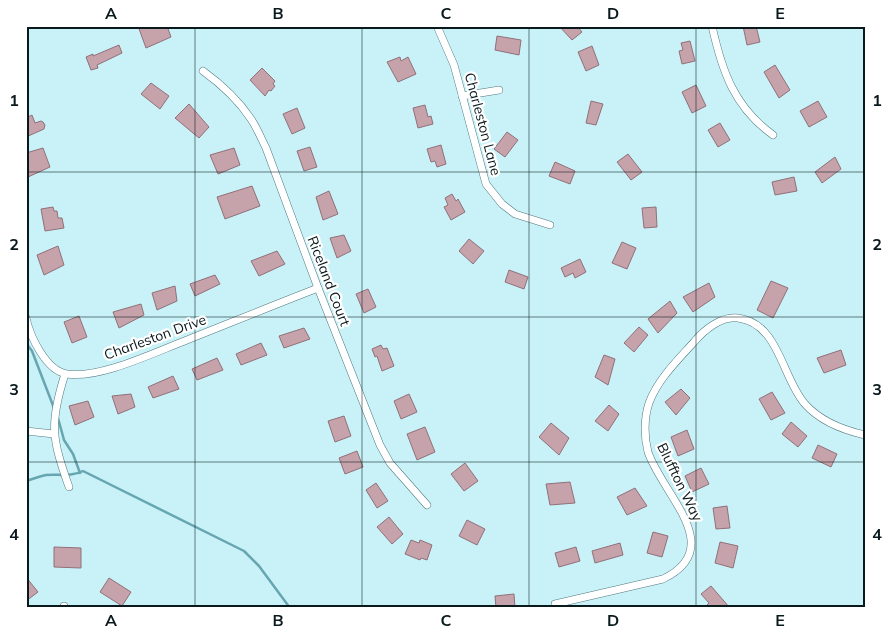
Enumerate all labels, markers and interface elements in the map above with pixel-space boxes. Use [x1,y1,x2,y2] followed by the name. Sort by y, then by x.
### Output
[105,3,117,23] text: A
[272,3,284,23] text: B
[441,3,452,23] text: C
[607,3,619,23] text: D
[775,3,785,23] text: E
[461,71,505,177] street label: Charleston Lane
[9,90,19,110] text: 1
[872,90,882,110] text: 1
[304,233,354,329] street label: Riceland Court
[9,234,19,254] text: 2
[872,234,882,254] text: 2
[101,310,209,364] street label: Charleston Drive
[9,379,19,399] text: 3
[872,379,882,399] text: 3
[653,440,707,525] street label: Bluffton Way
[9,524,19,544] text: 4
[872,524,882,544] text: 4
[105,610,117,630] text: A
[272,610,284,630] text: B
[441,610,452,630] text: C
[607,610,619,630] text: D
[775,610,785,630] text: E

